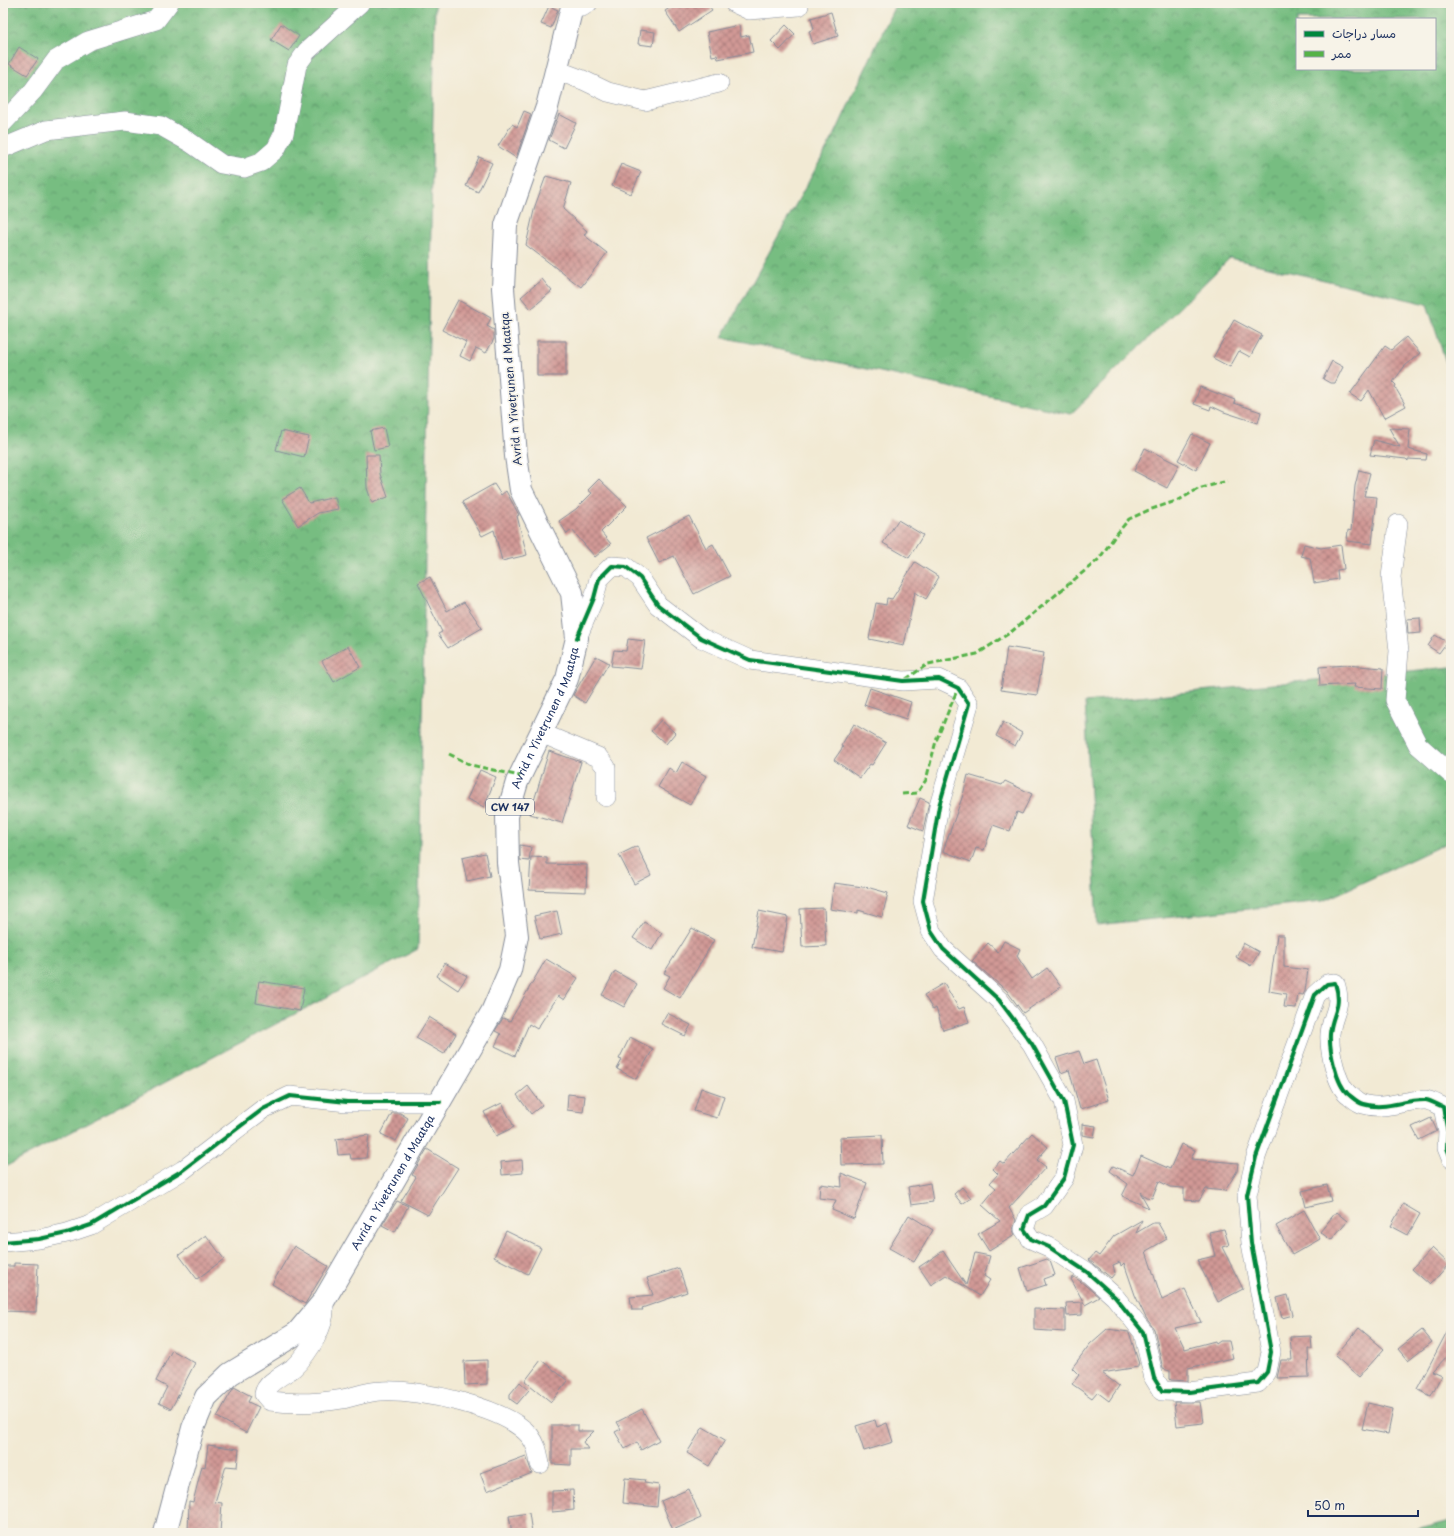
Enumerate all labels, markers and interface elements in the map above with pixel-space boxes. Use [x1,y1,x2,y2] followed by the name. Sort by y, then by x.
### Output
[1296,18,1436,70] legend
[1332,24,1396,42] text: مسار دراجات
[1331,44,1351,62] text: ممر
[495,312,526,466] street label: Avrid n Yivetṛunen d Maatqa
[507,645,583,791] street label: Avrid n Yivetṛunen d Maatqa
[486,799,534,815] road number: CW 147
[346,1111,438,1253] street label: Avrid n Yivetṛunen d Maatqa
[1308,1492,1418,1518] scale bar
[1314,1496,1345,1514] text: 50 m

